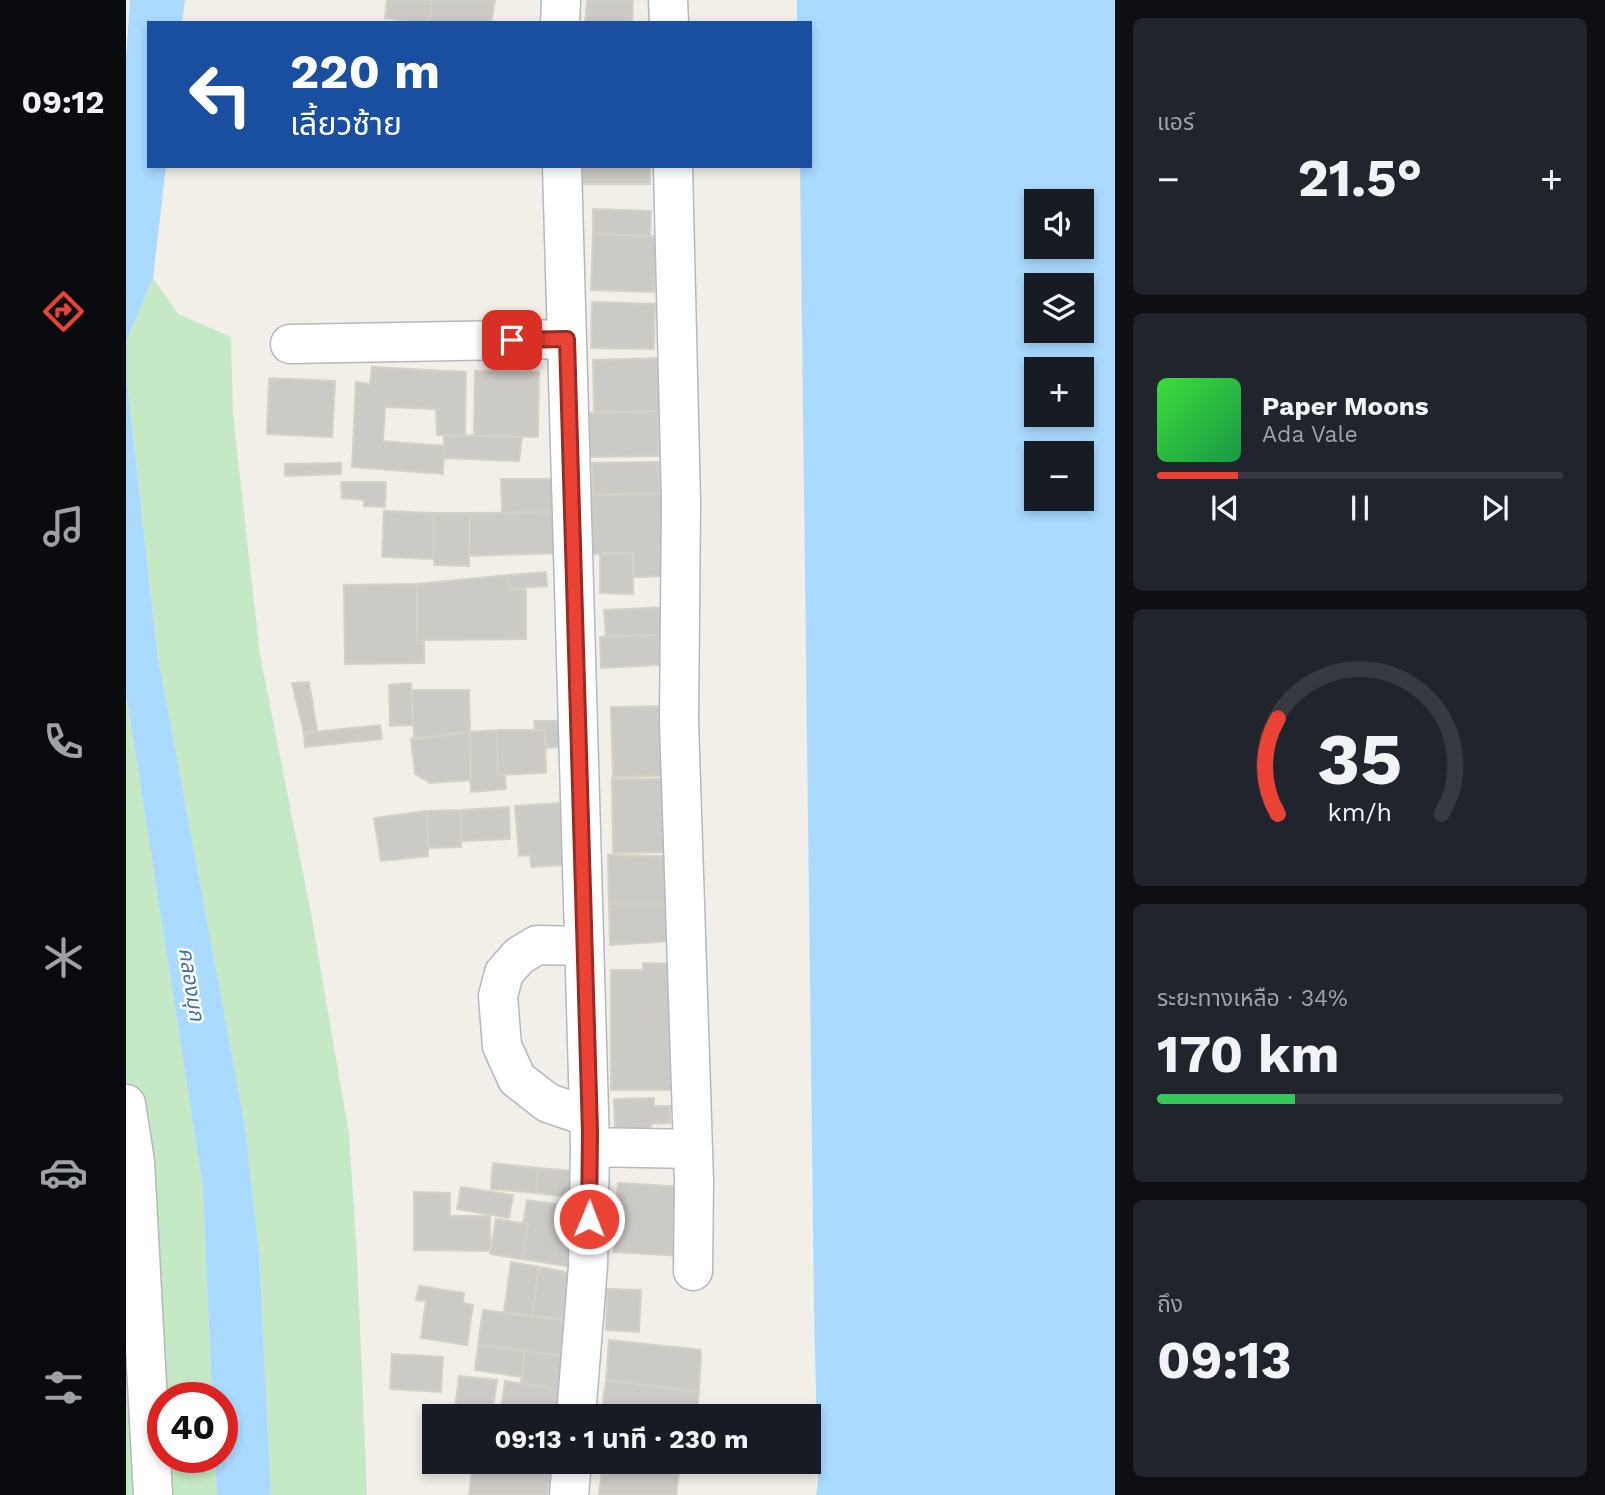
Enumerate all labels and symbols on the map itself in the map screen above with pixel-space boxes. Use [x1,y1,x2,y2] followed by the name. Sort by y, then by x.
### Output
[482,310,542,370] pin
[173,946,210,1024] water label: คลองมุก
[552,1182,626,1256] position arrow
[147,1382,238,1473] speed limit sign: 40

